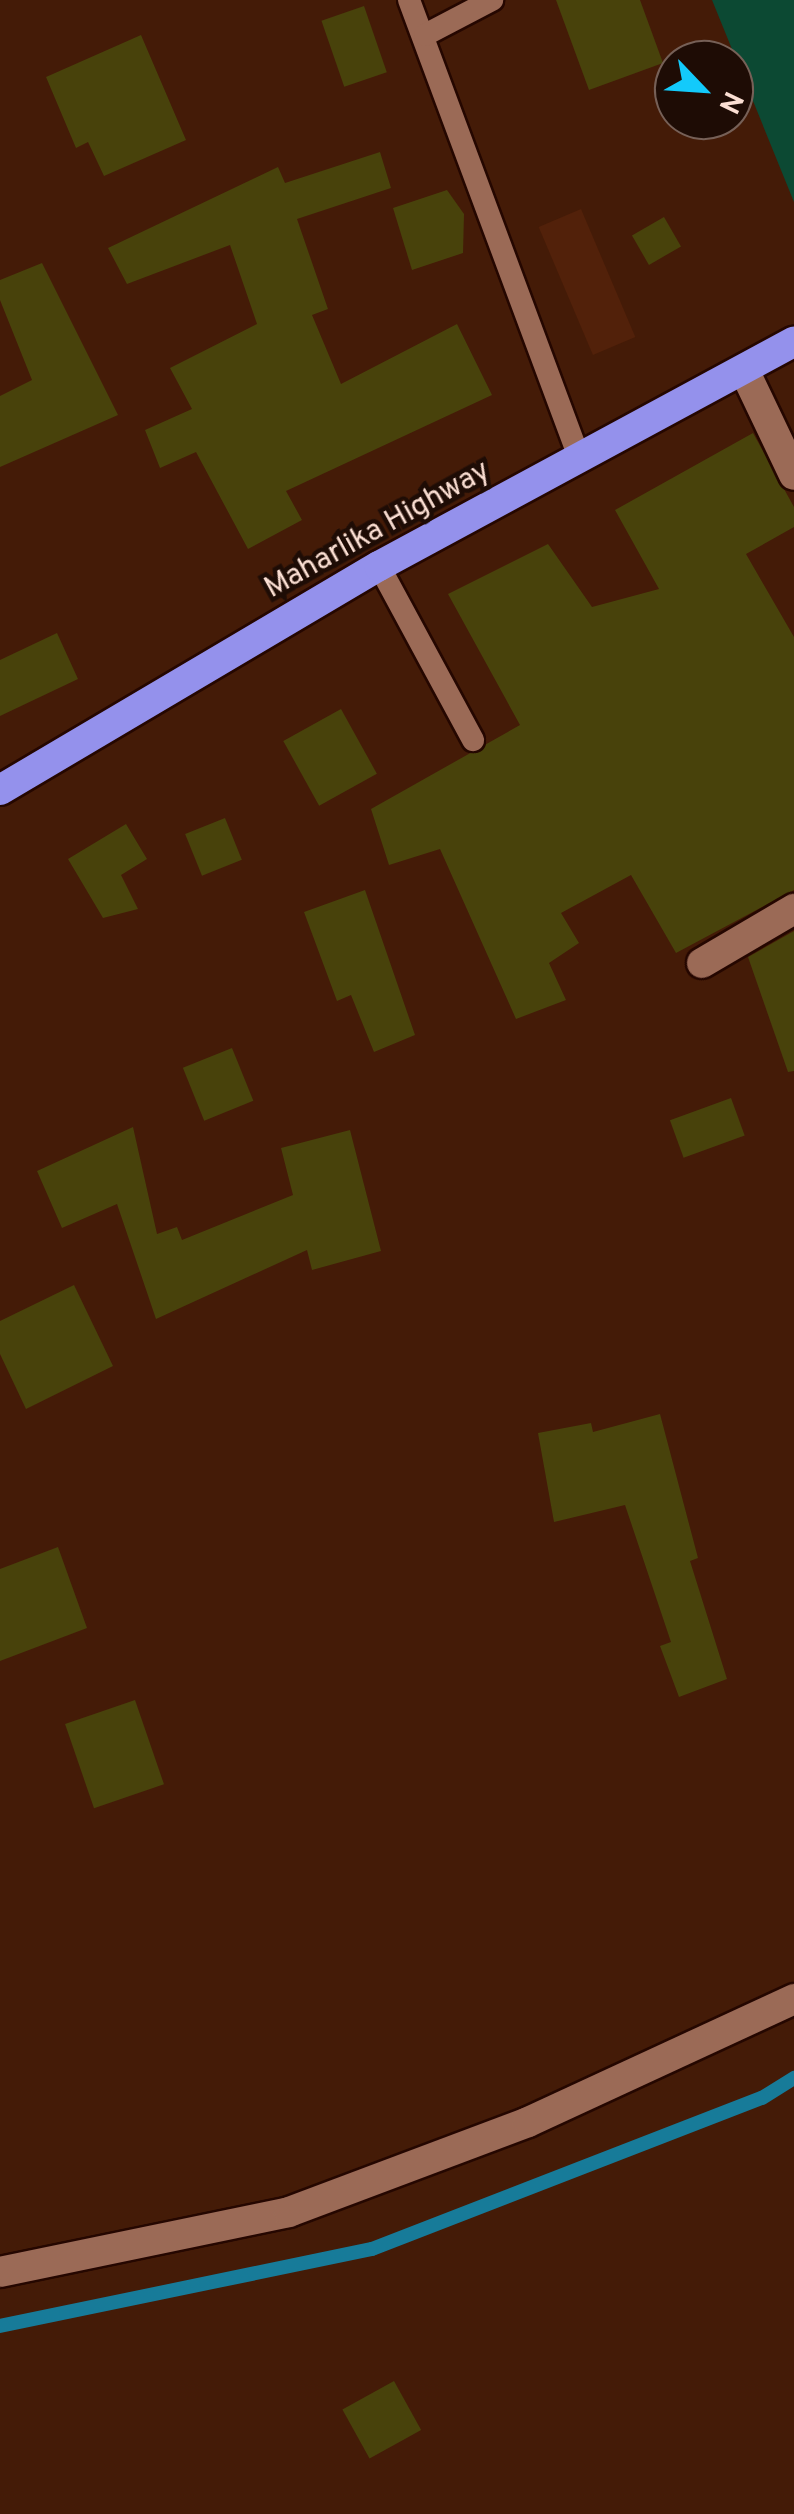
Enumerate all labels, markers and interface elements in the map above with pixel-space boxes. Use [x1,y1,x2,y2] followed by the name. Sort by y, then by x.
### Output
[654,40,754,140] north arrow
[709,85,750,119] text: N
[259,454,497,608] street label: Maharlika Highway

